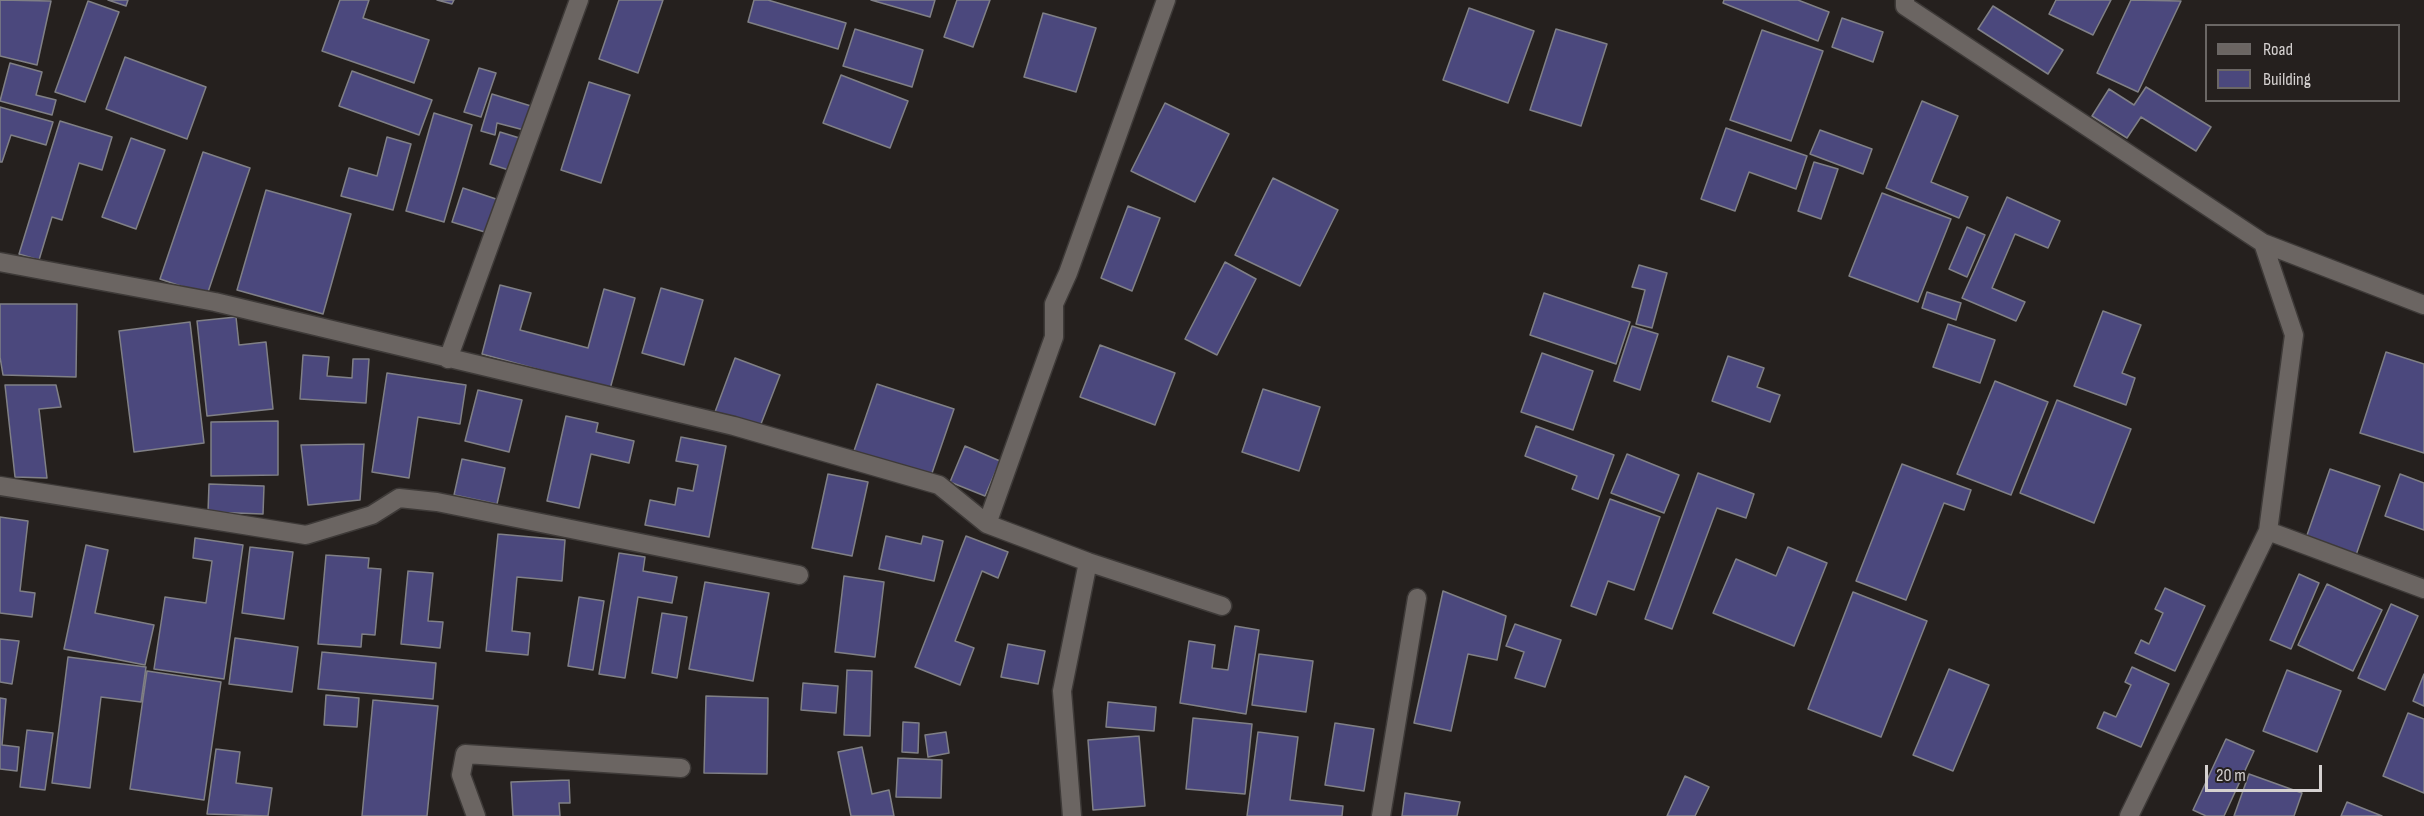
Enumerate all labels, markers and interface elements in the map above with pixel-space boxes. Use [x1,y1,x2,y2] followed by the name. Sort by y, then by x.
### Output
[2205,24,2400,102] legend
[2263,39,2293,60] text: Road
[2263,69,2311,90] text: Building
[2208,753,2325,791] scale bar
[2216,765,2246,786] text: 20 m

